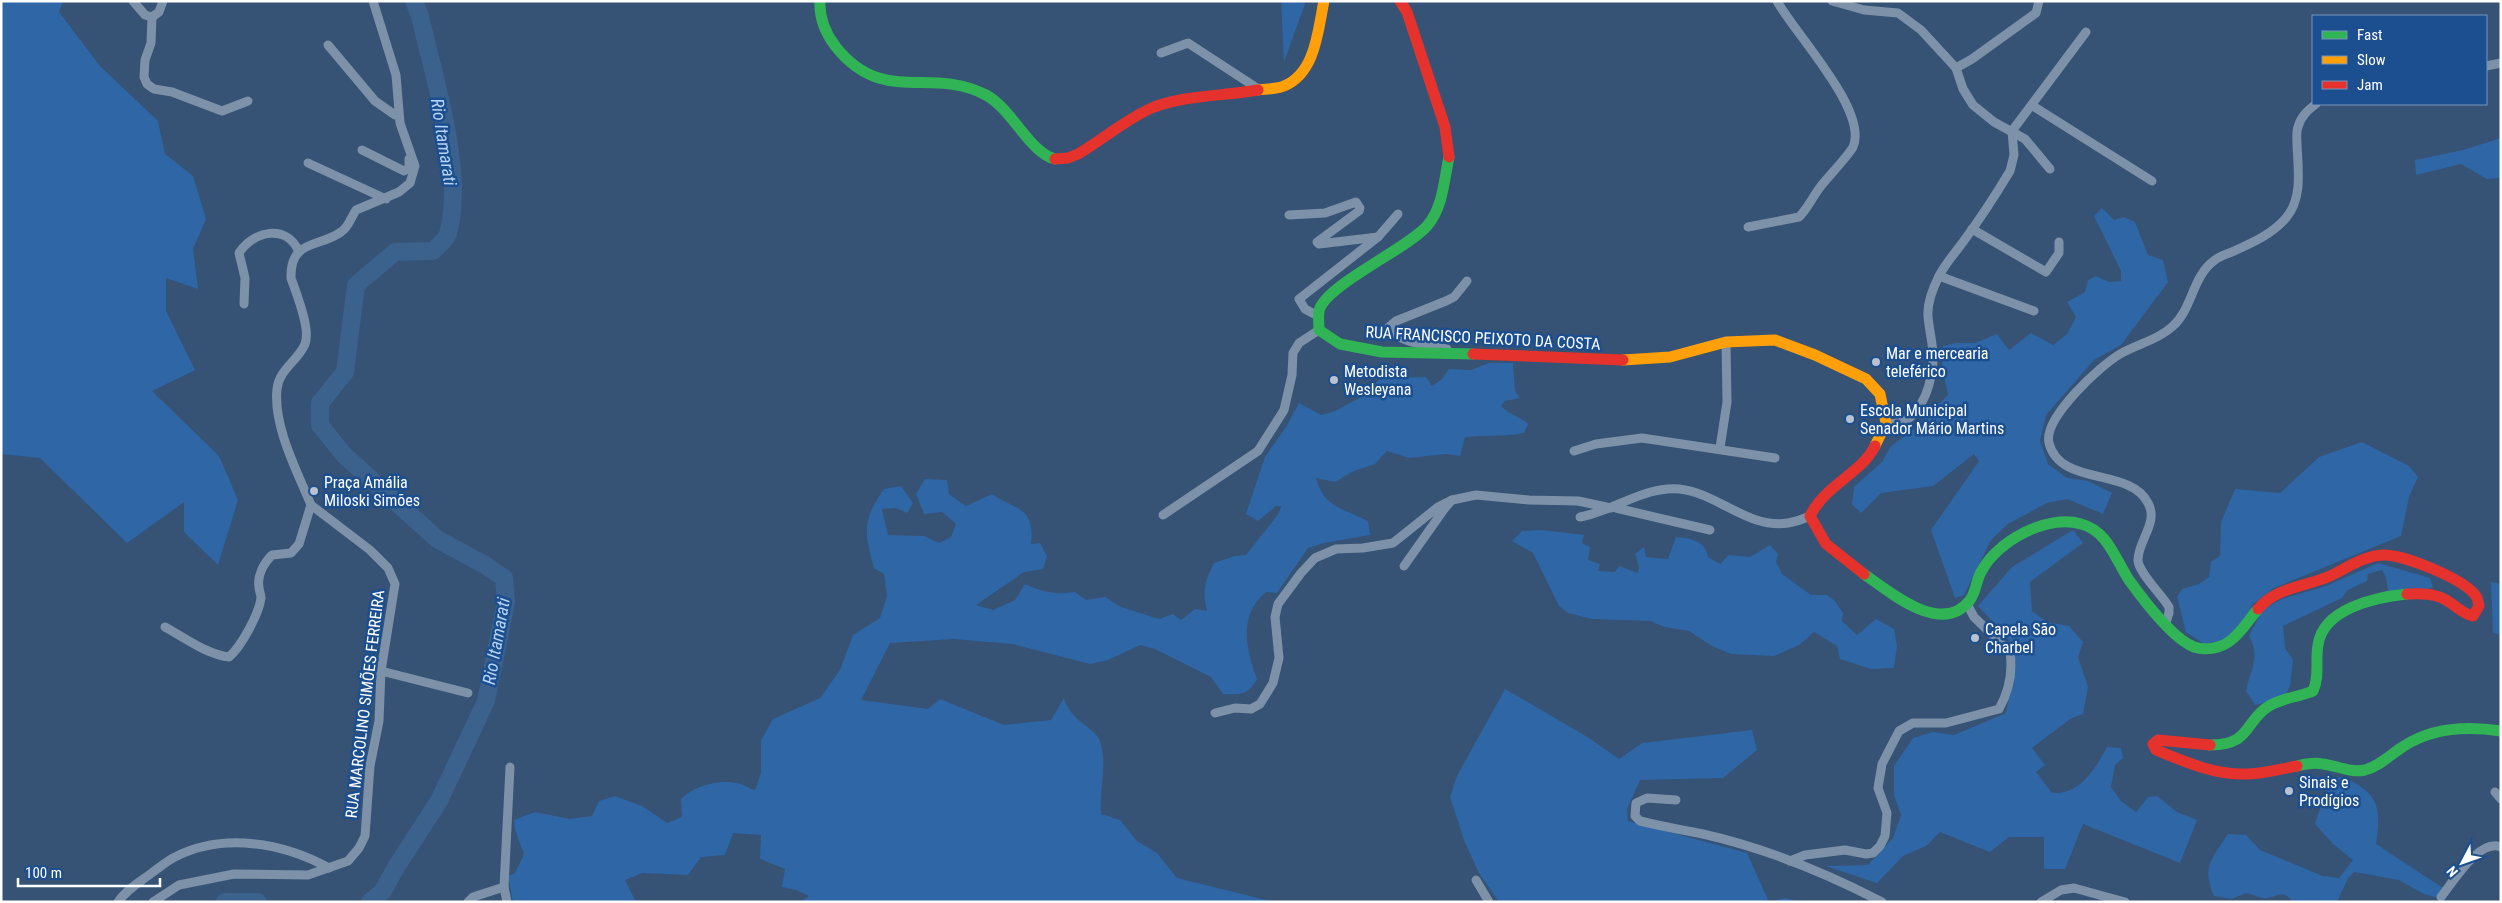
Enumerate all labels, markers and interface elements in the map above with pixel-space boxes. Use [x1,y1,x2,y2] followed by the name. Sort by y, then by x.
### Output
[2312,15,2487,105] legend
[2357,26,2382,44] text: Fast
[2357,51,2386,69] text: Slow
[2357,76,2383,94] text: Jam
[427,97,461,188] water label: Rio Itamarati
[1365,322,1601,354] street label: RUA FRANCISCO PEIXOTO DA COSTA
[1886,344,1989,381] place label: Mar e mercearia teleférico
[1870,356,1882,368] marker: Mar e mercearia teleférico
[1344,362,1411,399] place label: Metodista Wesleyana
[1328,374,1340,386] marker: Metodista Wesleyana
[1860,401,2004,438] place label: Escola Municipal Senador Mário Martins
[1844,413,1856,425] marker: Escola Municipal Senador Mário Martins
[324,473,420,510] place label: Praça Amália Miloski Simões
[308,485,320,497] marker: Praça Amália Miloski Simões
[341,589,388,819] street label: RUA MARCOLINO SIMÕES FERREIRA
[478,595,514,686] water label: Rio Itamarati
[1985,620,2056,657] place label: Capela São Charbel
[1969,632,1981,644] marker: Capela São Charbel
[2299,773,2359,810] place label: Sinais e Prodígios
[2283,785,2295,797] marker: Sinais e Prodígios
[2437,838,2487,888] north arrow
[18,856,160,888] scale bar
[2443,863,2461,880] text: N
[25,864,62,882] text: 100 m

